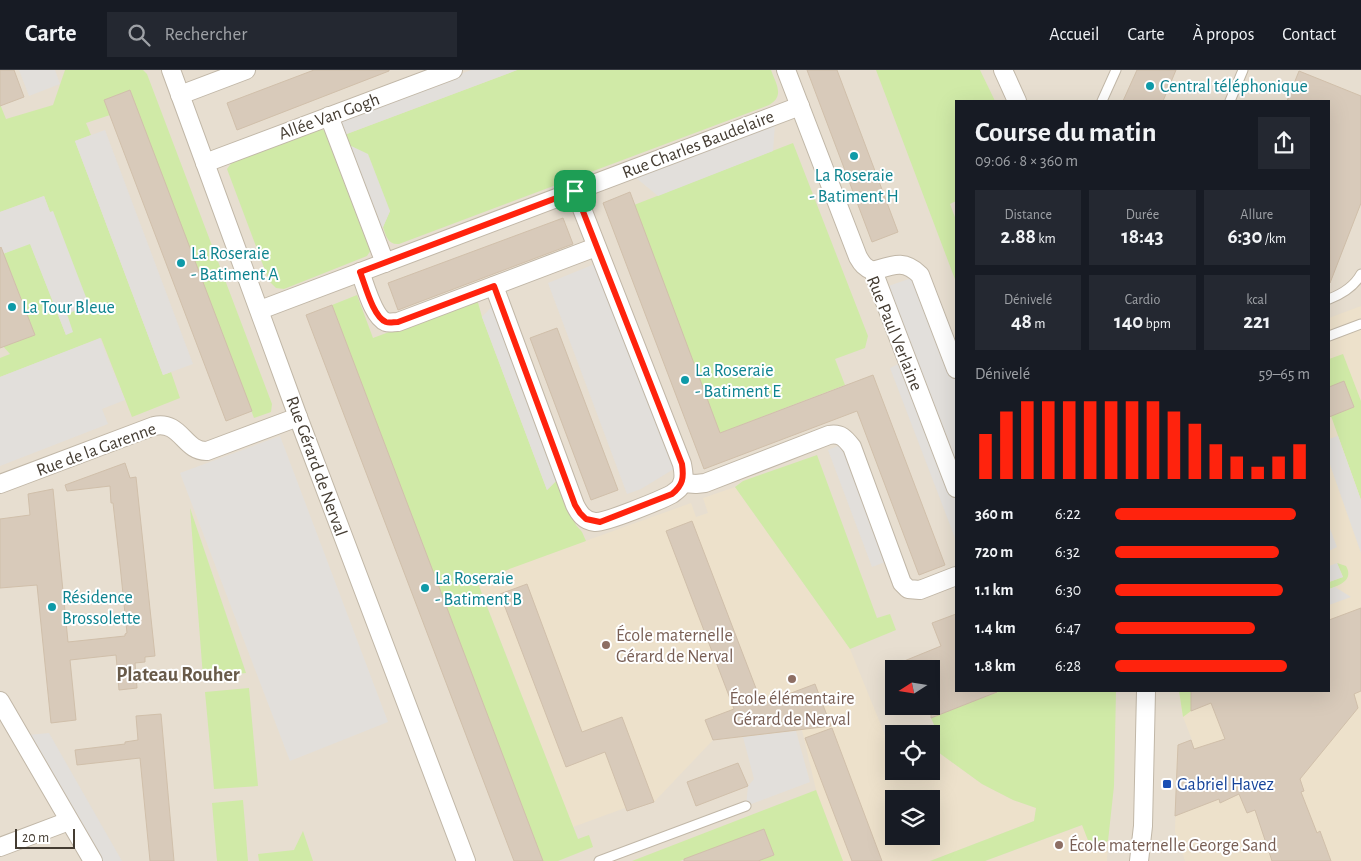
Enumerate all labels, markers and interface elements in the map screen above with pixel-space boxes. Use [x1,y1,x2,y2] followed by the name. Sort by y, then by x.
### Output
[107,12,457,57] search box
[125,21,153,49] icon: search
[25,22,77,46] text: Carte
[165,25,247,44] text: Rechercher
[1049,26,1100,44] text: Accueil
[1128,26,1165,44] text: Carte
[1193,26,1254,44] text: À propos
[1282,26,1336,44] text: Contact
[1160,78,1308,96] place label: Central téléphonique
[1144,80,1156,92] marker: Central téléphonique
[277,90,382,143] street label: Allée Van Gogh
[620,108,777,182] street label: Rue Charles Baudelaire
[1258,117,1310,169] button: share
[975,119,1156,147] text: Course du matin
[848,150,860,162] marker: La Roseraie - Batiment H
[975,153,1078,169] text: 09:06 · 8 × 360 m
[809,167,899,206] place label: La Roseraie - Batiment H
[554,170,596,212] pin
[561,177,589,205] icon: arrive
[1004,208,1052,222] text: Distance
[1126,208,1159,222] text: Durée
[1240,208,1273,222] text: Allure
[1001,226,1036,247] text: 2.88
[1121,226,1164,247] text: 18:43
[1227,226,1262,247] text: 6:30
[1036,232,1056,246] text: km
[1262,232,1286,246] text: /km
[191,245,279,284] place label: La Roseraie - Batiment A
[175,257,187,269] marker: La Roseraie - Batiment A
[863,273,925,393] street label: Rue Paul Verlaine
[1004,293,1052,307] text: Dénivelé
[1125,293,1160,307] text: Cardio
[1246,293,1268,307] text: kcal
[22,299,115,317] place label: La Tour Bleue
[6,301,18,313] marker: La Tour Bleue
[1011,311,1032,332] text: 48
[1114,311,1143,332] text: 140
[1243,311,1271,332] text: 221
[1032,317,1045,331] text: m
[1143,317,1171,331] text: bpm
[695,362,781,401] place label: La Roseraie - Batiment E
[975,366,1030,382] text: Dénivelé
[1259,366,1310,382] text: 59–65 m
[679,374,691,386] marker: La Roseraie - Batiment E
[282,394,350,539] street label: Rue Gérard de Nerval
[34,420,159,480] street label: Rue de la Garenne
[975,506,1013,522] text: 360 m
[1055,506,1081,522] text: 6:22
[975,544,1013,560] text: 720 m
[1055,544,1080,560] text: 6:32
[435,570,522,609] place label: La Roseraie - Batiment B
[419,582,431,594] marker: La Roseraie - Batiment B
[975,582,1013,598] text: 1.1 km
[1055,582,1081,598] text: 6:30
[62,589,141,628] place label: Résidence Brossolette
[46,601,58,613] marker: Résidence Brossolette
[975,620,1016,636] text: 1.4 km
[1055,620,1081,636] text: 6:47
[616,624,734,666] place label: École maternelle Gérard de Nerval
[600,639,612,651] marker: École maternelle Gérard de Nerval
[975,658,1016,674] text: 1.8 km
[1055,658,1081,674] text: 6:28
[885,660,940,715] north arrow
[885,660,940,845] map controls
[116,665,240,685] district label: Plateau Rouher
[786,673,798,685] marker: École élémentaire Gérard de Nerval
[729,687,855,729] place label: École élémentaire Gérard de Nerval
[885,725,940,780] button: locate
[1177,776,1274,794] place label: Gabriel Havez
[1161,778,1173,790] marker: Gabriel Havez
[885,790,940,845] button: layers
[15,826,75,849] scale bar
[22,831,49,845] text: 20 m
[1069,834,1277,855] place label: École maternelle George Sand
[1053,839,1065,851] marker: École maternelle George Sand

